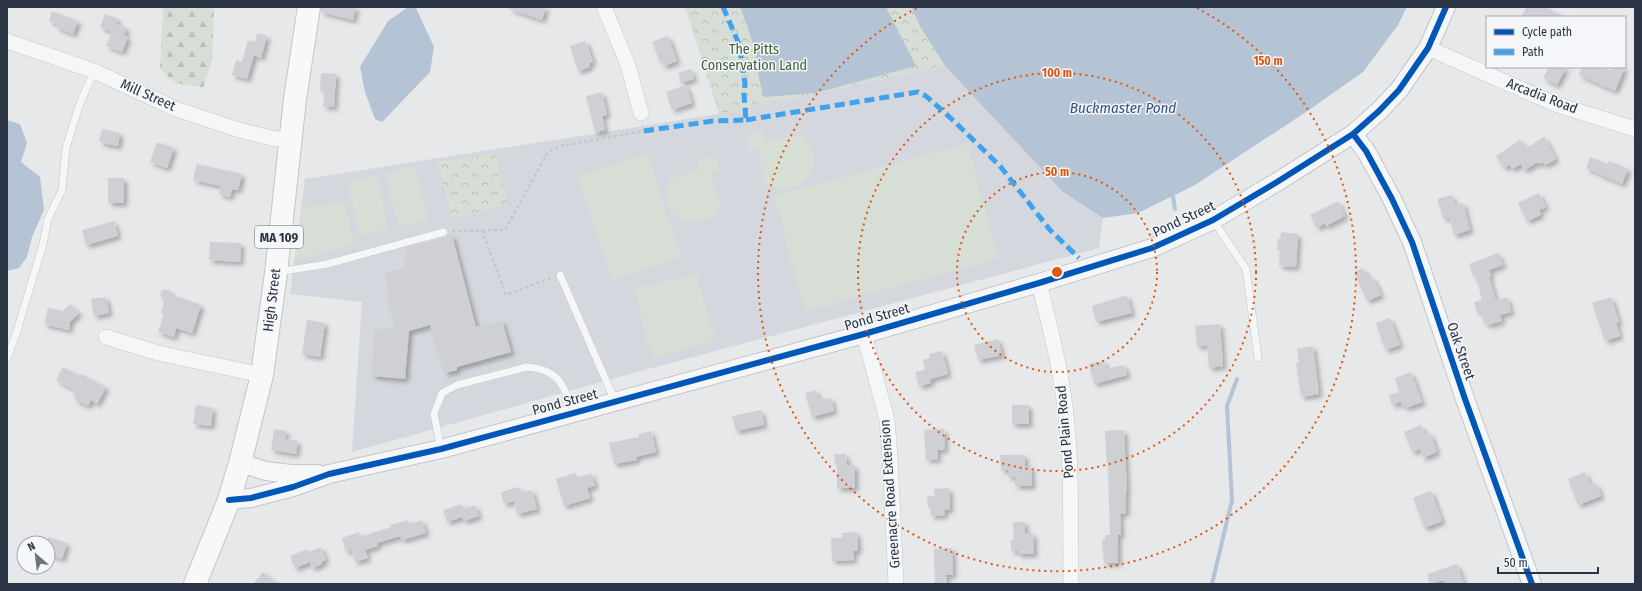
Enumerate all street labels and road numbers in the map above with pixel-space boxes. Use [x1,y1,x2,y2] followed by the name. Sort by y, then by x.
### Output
[118,75,179,115] street label: Mill Street
[1504,75,1580,117] street label: Arcadia Road
[1150,197,1218,241] street label: Pond Street
[255,226,303,248] road number: MA 109
[260,267,284,333] street label: High Street
[843,299,912,334] street label: Pond Street
[1443,320,1479,382] street label: Oak Street
[531,385,600,419] street label: Pond Street
[1052,385,1078,479] street label: Pond Plain Road
[876,419,904,569] street label: Greenacre Road Extension

